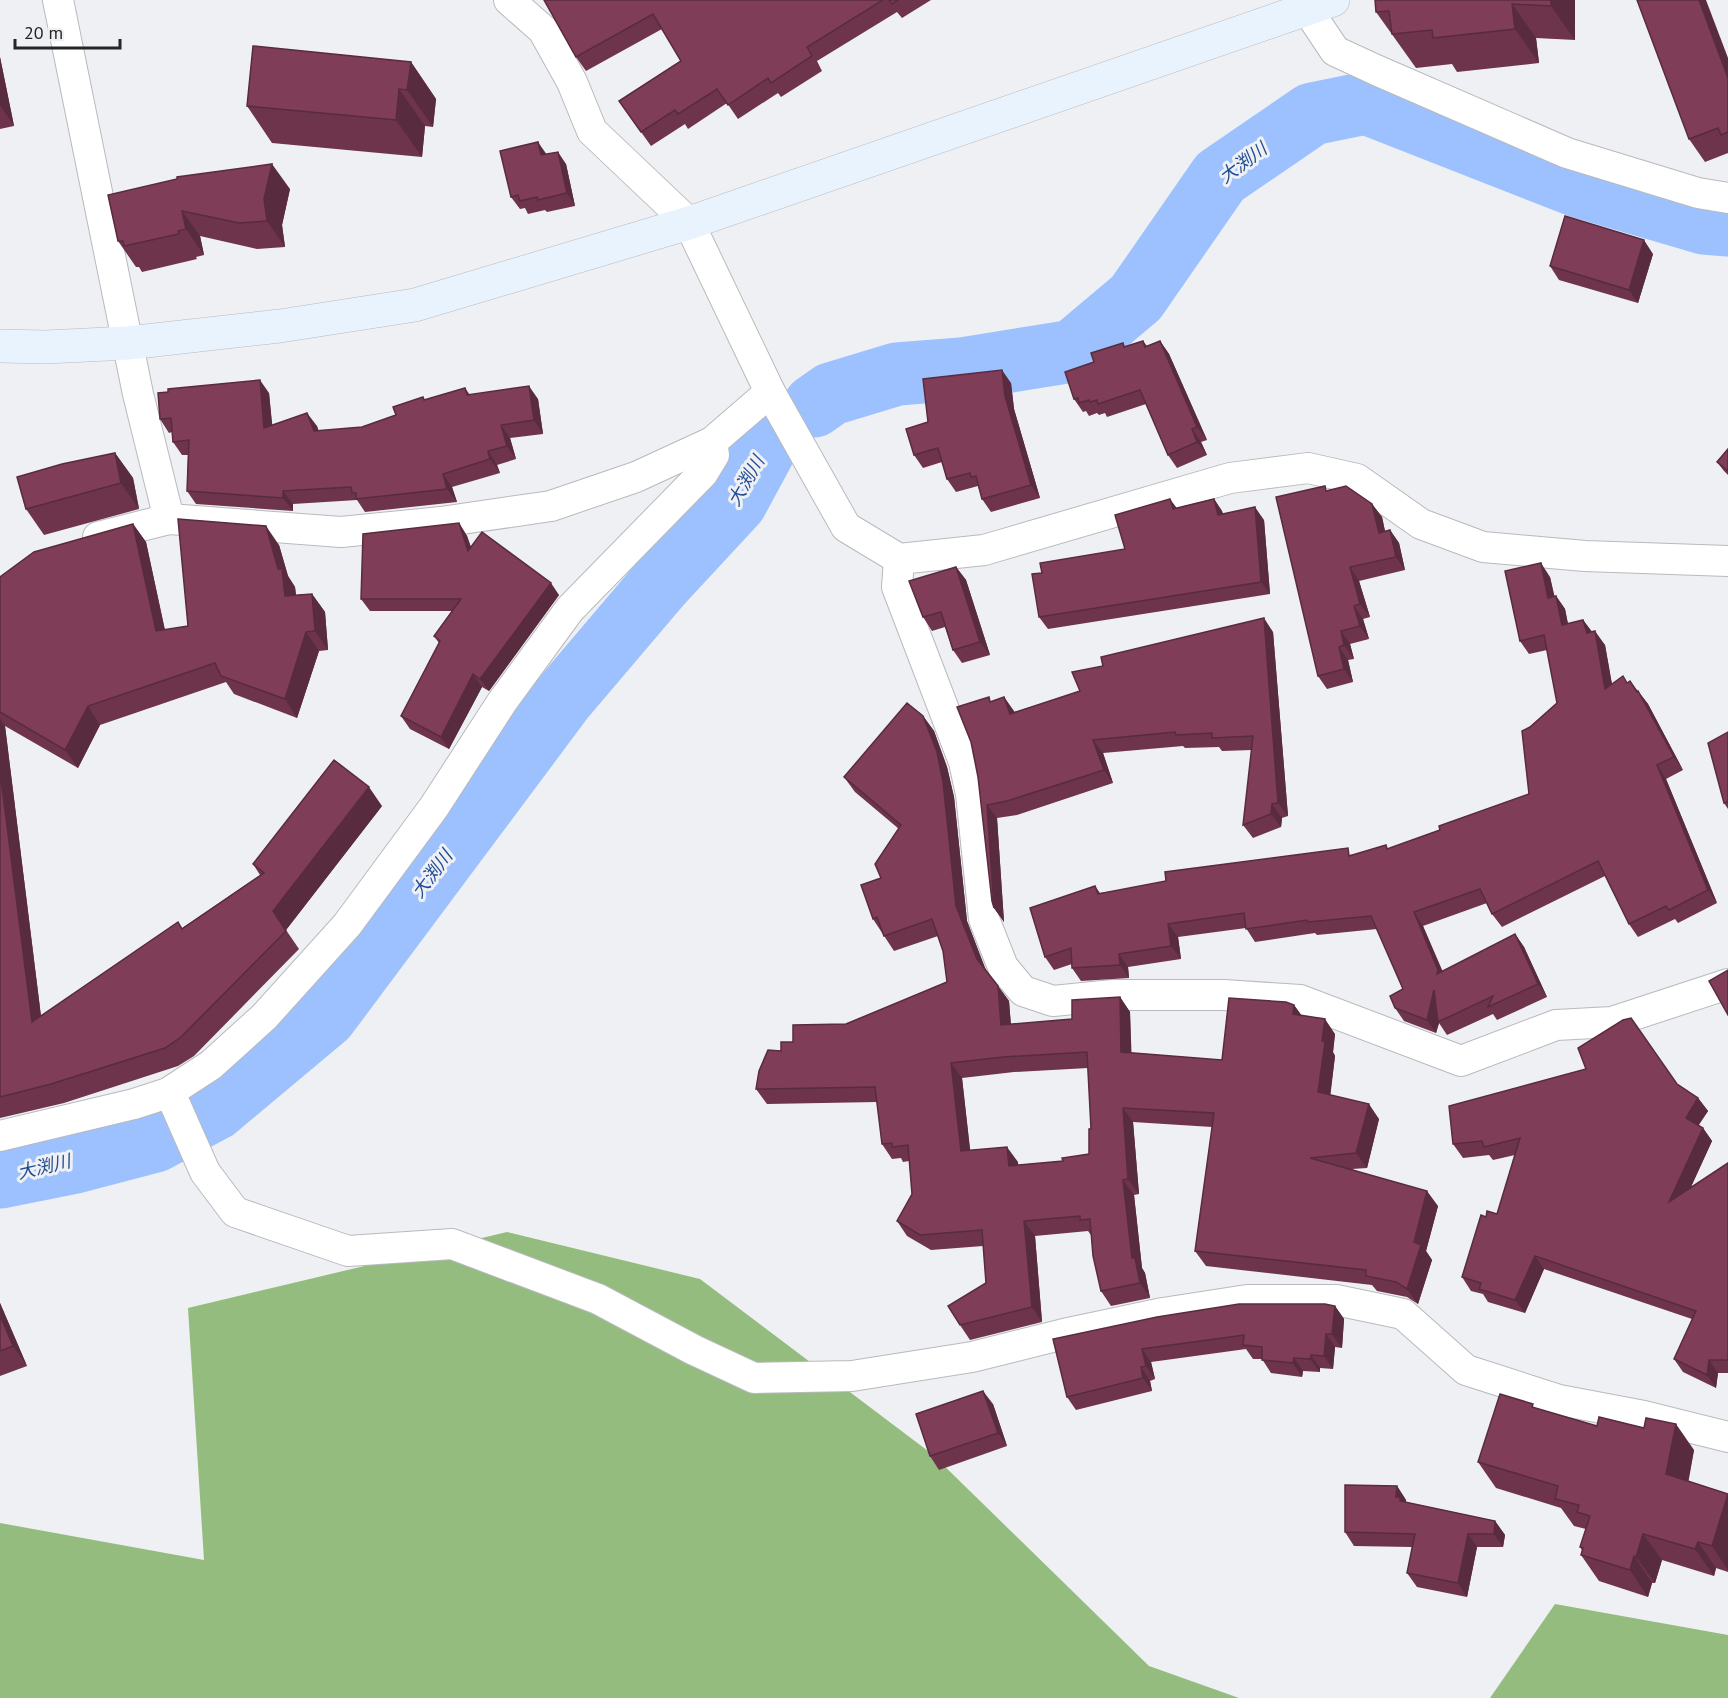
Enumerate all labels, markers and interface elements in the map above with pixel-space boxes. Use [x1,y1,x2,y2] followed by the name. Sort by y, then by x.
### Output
[15,12,120,50] scale bar
[24,21,63,44] text: 20 m
[1214,136,1273,188] water label: 大渕川
[722,450,770,510] water label: 大渕川
[406,844,458,902] water label: 大渕川
[15,1149,75,1184] water label: 大渕川

